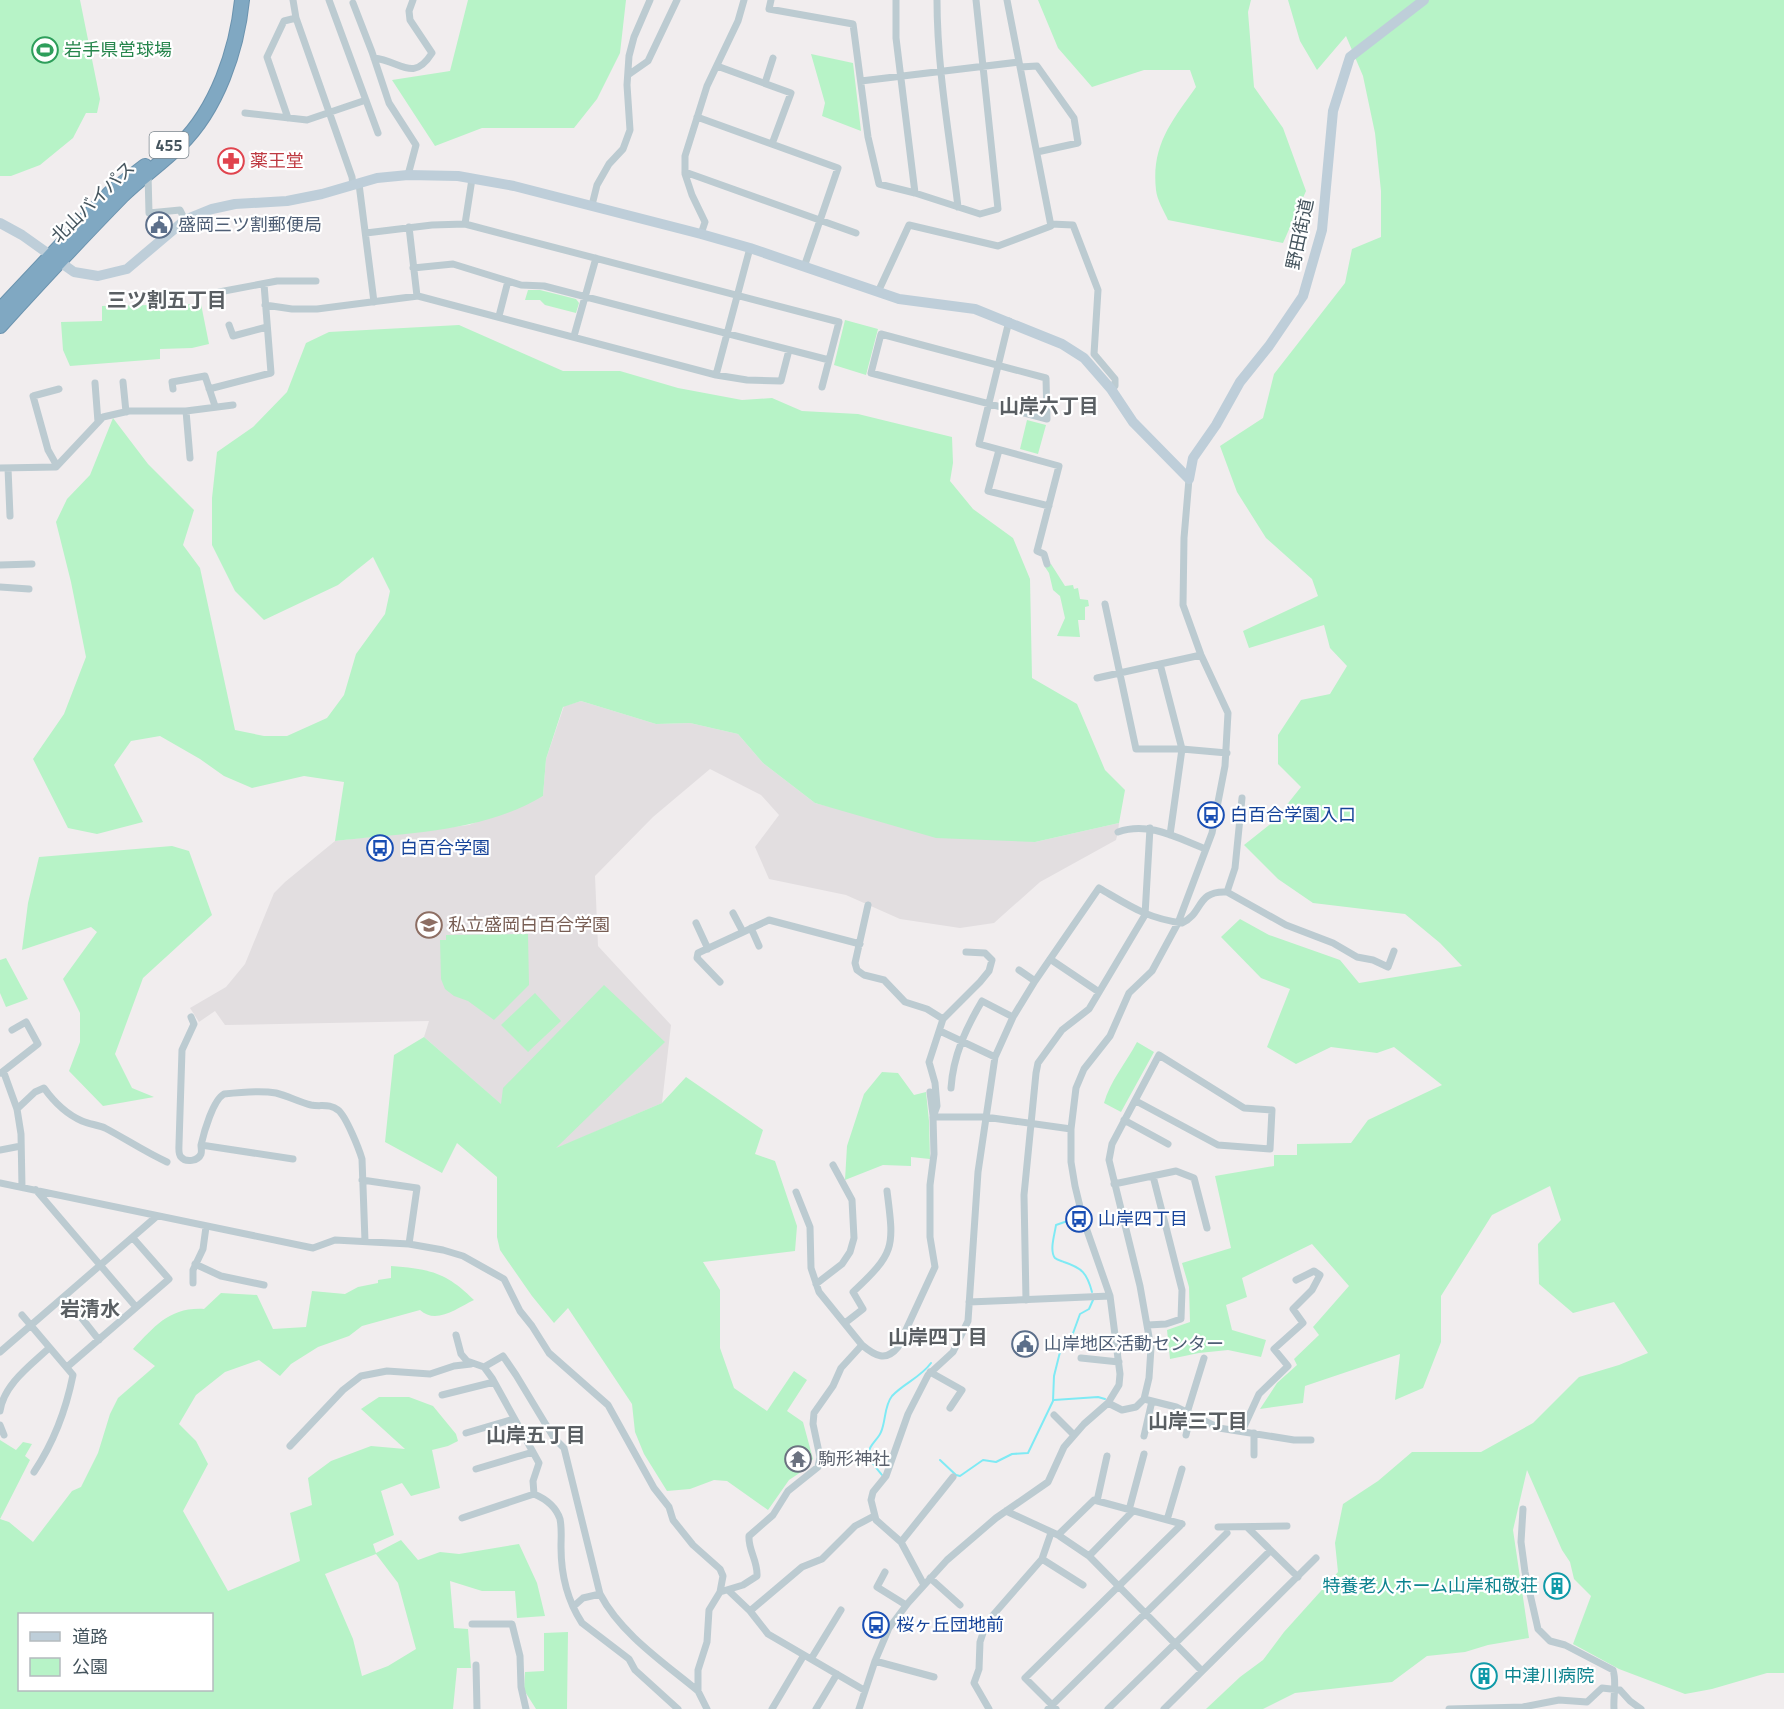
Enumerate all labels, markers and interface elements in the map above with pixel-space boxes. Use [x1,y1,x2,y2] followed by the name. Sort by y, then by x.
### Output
[30,35,60,65] sports icon: 岩手県営球場
[64,36,172,63] place label: 岩手県営球場
[150,132,188,158] road number: 455
[216,146,246,176] pharmacy icon: 薬王堂
[250,147,304,174] place label: 薬王堂
[45,155,141,249] street label: 北山バイパス
[1279,196,1320,272] street label: 野田街道
[144,210,174,240] public building icon: 盛岡三ツ割郵便局
[178,211,322,238] place label: 盛岡三ツ割郵便局
[107,284,227,315] district label: 三ツ割五丁目
[999,390,1099,421] district label: 山岸六丁目
[1196,800,1226,830] bus stop icon: 白百合学園入口
[1230,801,1356,828] place label: 白百合学園入口
[365,833,395,863] bus stop icon: 白百合学園
[400,834,490,861] place label: 白百合学園
[414,910,444,940] school or university icon: 私立盛岡白百合学園
[448,911,610,938] place label: 私立盛岡白百合学園
[1064,1204,1094,1234] bus stop icon: 山岸四丁目
[1098,1205,1188,1232] place label: 山岸四丁目
[60,1293,120,1324] district label: 岩清水
[888,1321,988,1352] district label: 山岸四丁目
[1010,1329,1040,1359] public building icon: 山岸地区活動センター
[1044,1330,1224,1357] place label: 山岸地区活動センター
[1148,1405,1248,1436] district label: 山岸三丁目
[486,1419,586,1450] district label: 山岸五丁目
[783,1444,813,1474] temple icon: 駒形神社
[818,1445,890,1472] place label: 駒形神社
[1542,1571,1572,1601] building icon: 特養老人ホーム山岸和敬荘
[1323,1572,1538,1599] place label: 特養老人ホーム山岸和敬荘
[861,1610,891,1640] bus stop icon: 桜ヶ丘団地前
[896,1611,1004,1638] place label: 桜ヶ丘団地前
[18,1613,213,1691] legend
[72,1623,108,1650] text: 道路
[72,1653,108,1680] text: 公園
[1469,1661,1499,1691] building icon: 中津川病院
[1504,1662,1594,1689] place label: 中津川病院

